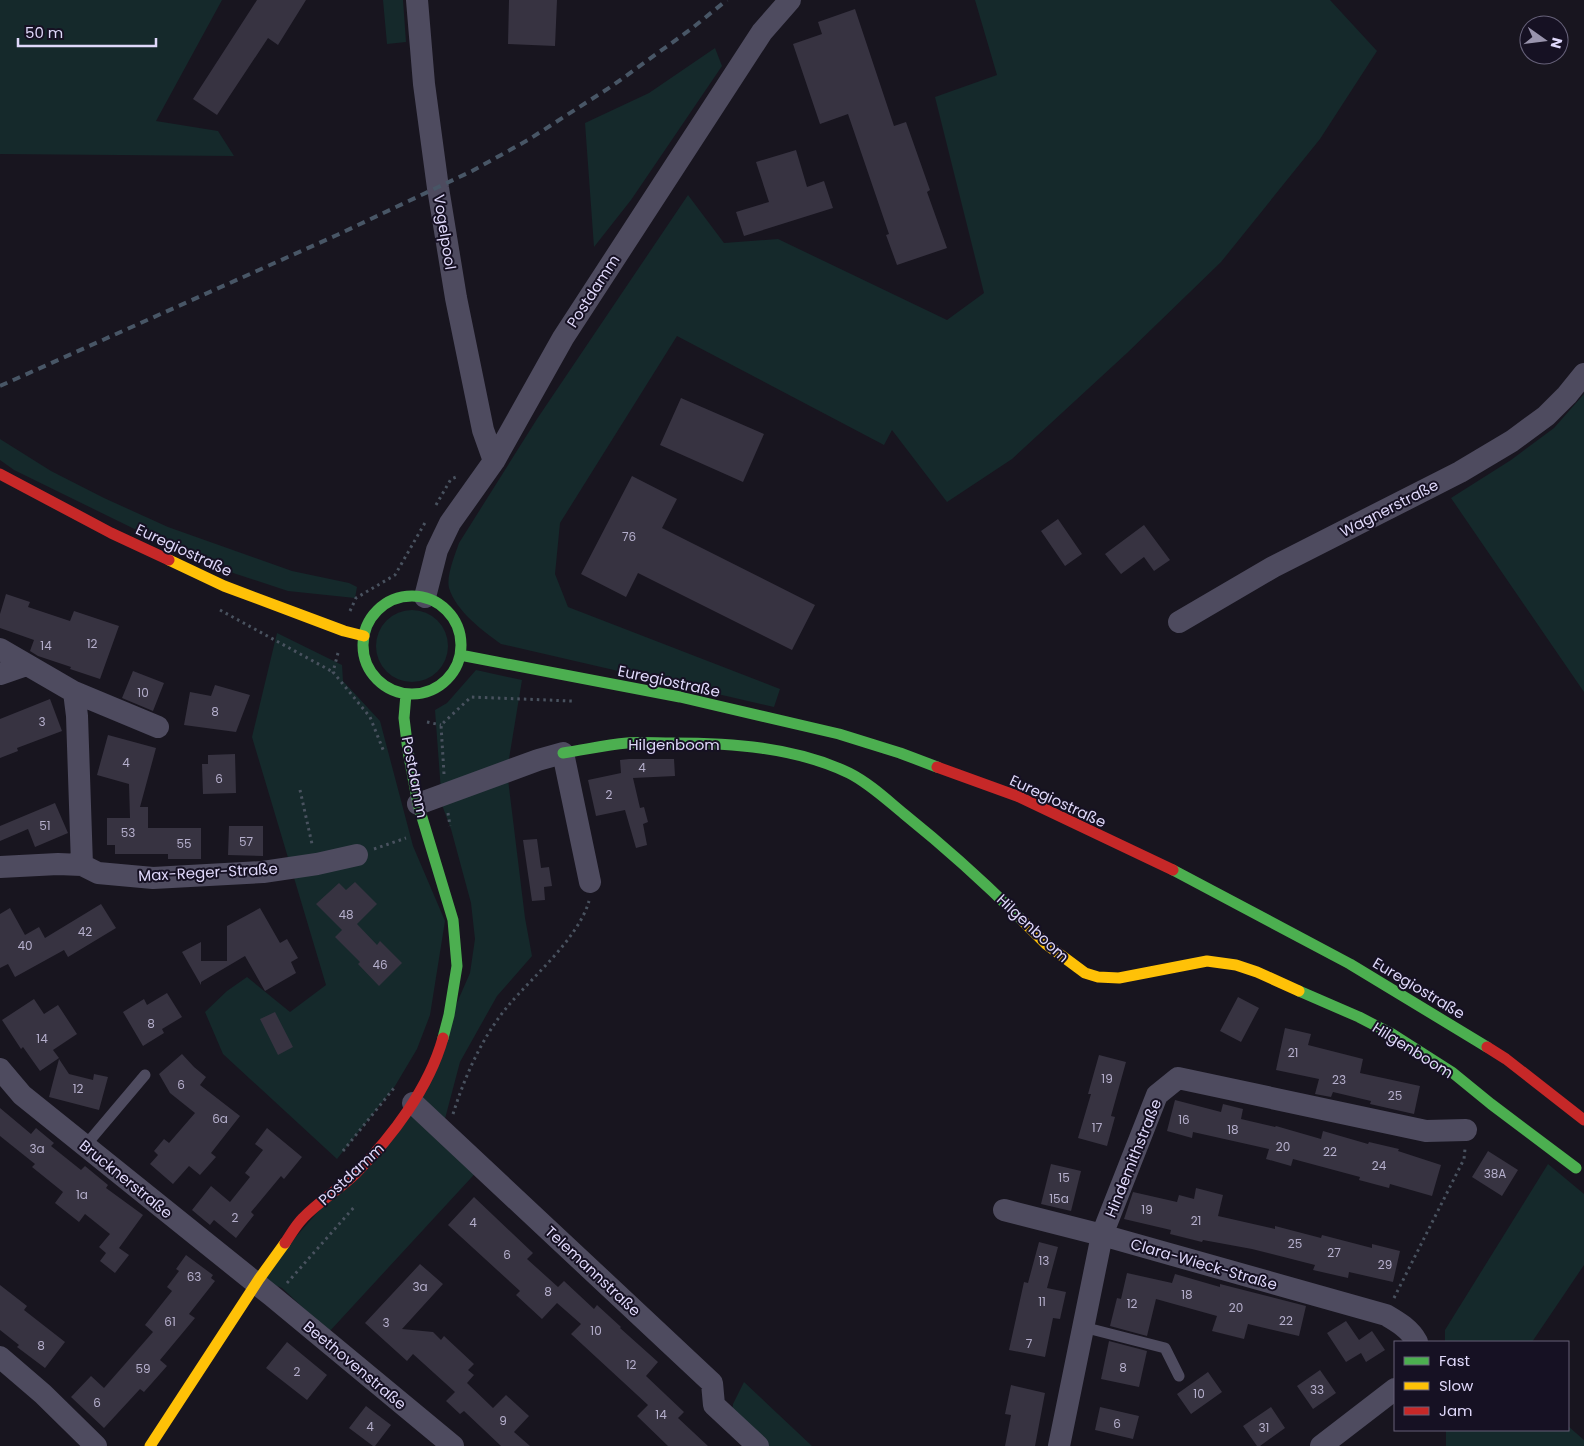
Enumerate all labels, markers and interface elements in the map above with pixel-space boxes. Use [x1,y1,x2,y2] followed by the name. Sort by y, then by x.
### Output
[18,15,155,47] scale bar
[1519,15,1569,65] north arrow
[25,22,63,43] text: 50 m
[1546,36,1568,51] text: N
[429,193,461,271] street label: Vogelpool
[562,251,624,331] street label: Postdamm
[1336,474,1442,542] street label: Wagnerstraße
[132,518,236,582] street label: Euregiostraße
[622,528,636,545] house number: 76
[87,635,97,652] house number: 12
[40,637,52,654] house number: 14
[616,660,722,702] street label: Euregiostraße
[137,684,149,701] house number: 10
[211,703,219,720] house number: 8
[38,713,46,730] house number: 3
[397,734,433,820] street label: Postdamm
[628,734,720,755] street label: Hilgenboom
[122,754,130,771] house number: 4
[638,759,646,776] house number: 4
[1006,769,1110,833] street label: Euregiostraße
[215,770,223,787] house number: 6
[606,786,613,803] house number: 2
[39,817,51,834] house number: 51
[121,824,135,841] house number: 53
[239,833,253,850] house number: 57
[176,835,192,852] house number: 55
[138,858,278,886] street label: Max-Reger-Straße
[992,889,1074,967] street label: Hilgenboom
[338,906,354,923] house number: 48
[78,923,92,940] house number: 42
[17,937,33,954] house number: 40
[1369,952,1469,1024] street label: Euregiostraße
[372,956,388,973] house number: 46
[147,1015,155,1032] house number: 8
[1369,1017,1457,1083] street label: Hilgenboom
[36,1030,48,1047] house number: 14
[1288,1044,1298,1061] house number: 21
[1101,1070,1113,1087] house number: 19
[1332,1071,1346,1088] house number: 23
[177,1076,185,1093] house number: 6
[73,1080,83,1097] house number: 12
[1388,1087,1402,1104] house number: 25
[1100,1096,1166,1220] street label: Hindemithstraße
[212,1110,228,1127] house number: 6a
[1178,1111,1190,1128] house number: 16
[1092,1119,1103,1136] house number: 17
[1227,1121,1239,1138] house number: 18
[75,1135,177,1223] street label: Brucknerstraße
[314,1138,388,1210] street label: Postdamm
[1276,1138,1290,1155] house number: 20
[29,1140,45,1157] house number: 3a
[1323,1143,1337,1160] house number: 22
[1372,1157,1387,1174] house number: 24
[1484,1165,1506,1182] house number: 38A
[1058,1169,1070,1186] house number: 15
[76,1186,88,1203] house number: 1a
[1049,1190,1069,1207] house number: 15a
[1141,1201,1153,1218] house number: 19
[232,1209,239,1226] house number: 2
[1191,1212,1201,1229] house number: 21
[469,1214,477,1231] house number: 4
[541,1221,645,1321] street label: Telemannstraße
[1128,1233,1280,1295] street label: Clara-Wieck-Straße
[1288,1235,1302,1252] house number: 25
[1327,1244,1341,1261] house number: 27
[503,1246,511,1263] house number: 6
[1039,1252,1049,1269] house number: 13
[1378,1256,1392,1273] house number: 29
[187,1268,201,1285] house number: 63
[412,1278,428,1295] house number: 3a
[544,1283,552,1300] house number: 8
[1181,1286,1193,1303] house number: 18
[1038,1293,1046,1310] house number: 11
[1127,1295,1137,1312] house number: 12
[1229,1299,1243,1316] house number: 20
[1279,1312,1293,1329] house number: 22
[164,1313,176,1330] house number: 61
[382,1314,390,1331] house number: 3
[299,1316,411,1414] street label: Beethovenstraße
[590,1322,602,1339] house number: 10
[1026,1335,1033,1352] house number: 7
[37,1337,45,1354] house number: 8
[1394,1341,1569,1431] legend
[1439,1350,1470,1371] text: Fast
[626,1356,636,1373] house number: 12
[1119,1359,1127,1376] house number: 8
[135,1360,151,1377] house number: 59
[294,1363,301,1380] house number: 2
[1439,1375,1474,1396] text: Slow
[1310,1381,1324,1398] house number: 33
[1193,1385,1205,1402] house number: 10
[93,1394,101,1411] house number: 6
[1439,1400,1473,1421] text: Jam
[655,1406,667,1423] house number: 14
[499,1412,507,1429] house number: 9
[1113,1415,1121,1432] house number: 6
[366,1418,374,1435] house number: 4
[1259,1419,1269,1436] house number: 31

